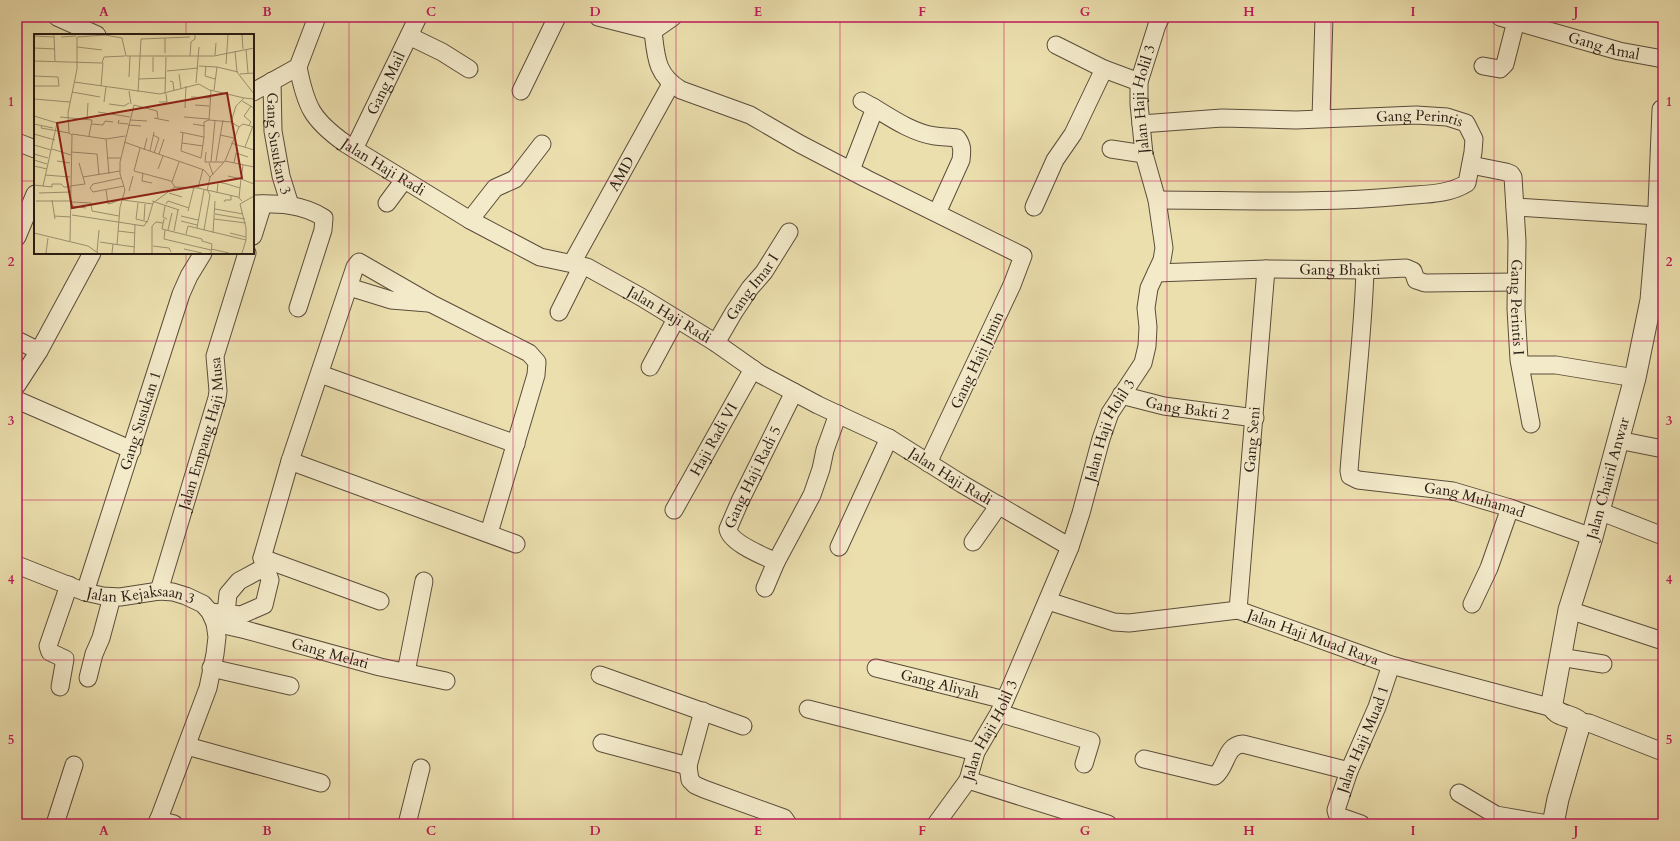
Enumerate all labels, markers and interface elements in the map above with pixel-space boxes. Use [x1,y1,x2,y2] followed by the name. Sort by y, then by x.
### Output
[99,3,109,21] text: A
[262,3,272,21] text: B
[426,3,436,21] text: C
[589,3,601,21] text: D
[754,3,762,21] text: E
[918,3,926,21] text: F
[1080,3,1091,21] text: G
[1243,3,1255,21] text: H
[1410,3,1416,21] text: I
[1572,3,1579,21] text: J
[1566,27,1641,65] street label: Gang Amal
[34,34,254,254] inset map
[1128,42,1160,156] street label: Jalan Haji Holil 3
[362,48,410,118] street label: Gang Mail
[262,92,296,197] street label: Gang Susukan 3
[8,93,14,111] text: 1
[1666,93,1672,111] text: 1
[1376,105,1465,131] street label: Gang Perintis
[336,133,429,200] street label: Jalan Haji Radi
[604,153,639,195] street label: AMD
[721,250,783,324] street label: Gang Imar I
[8,253,15,271] text: 2
[1666,253,1673,271] text: 2
[1299,259,1381,280] street label: Gang Bhakti
[1506,259,1529,356] street label: Gang Perintis I
[622,280,715,348] street label: Jalan Haji Radi
[946,308,1009,412] street label: Gang Haji Jimin
[173,356,228,514] street label: Jalan Empang Haji Musa
[115,369,166,473] street label: Gang Susukan 1
[1079,375,1140,486] street label: Jalan Haji Holil 3
[1143,392,1231,425] street label: Gang Bakti 2
[685,399,742,479] street label: Haji Radi VI
[1239,406,1265,473] street label: Gang Seni
[8,412,15,430] text: 3
[1666,412,1673,430] text: 3
[1581,415,1634,543] street label: Jalan Chairil Anwar
[719,422,786,532] street label: Gang Haji Radi 5
[903,442,996,510] street label: Jalan Haji Radi
[1423,478,1527,522] street label: Gang Muhamad
[8,571,15,589] text: 4
[1666,571,1673,589] text: 4
[83,581,198,609] street label: Jalan Kejaksaan 3
[1243,604,1382,670] street label: Jalan Haji Muad Raya
[289,633,371,673] street label: Gang Melati
[898,664,982,703] street label: Gang Aliyah
[958,677,1022,785] street label: Jalan Haji Holil 3
[1332,683,1393,798] street label: Jalan Haji Muad 1
[8,731,14,749] text: 5
[1666,731,1672,749] text: 5
[99,822,109,840] text: A
[262,822,272,840] text: B
[426,822,436,840] text: C
[589,822,601,840] text: D
[754,822,762,840] text: E
[918,822,926,840] text: F
[1080,822,1091,840] text: G
[1243,822,1255,840] text: H
[1410,822,1416,840] text: I
[1572,822,1579,840] text: J

